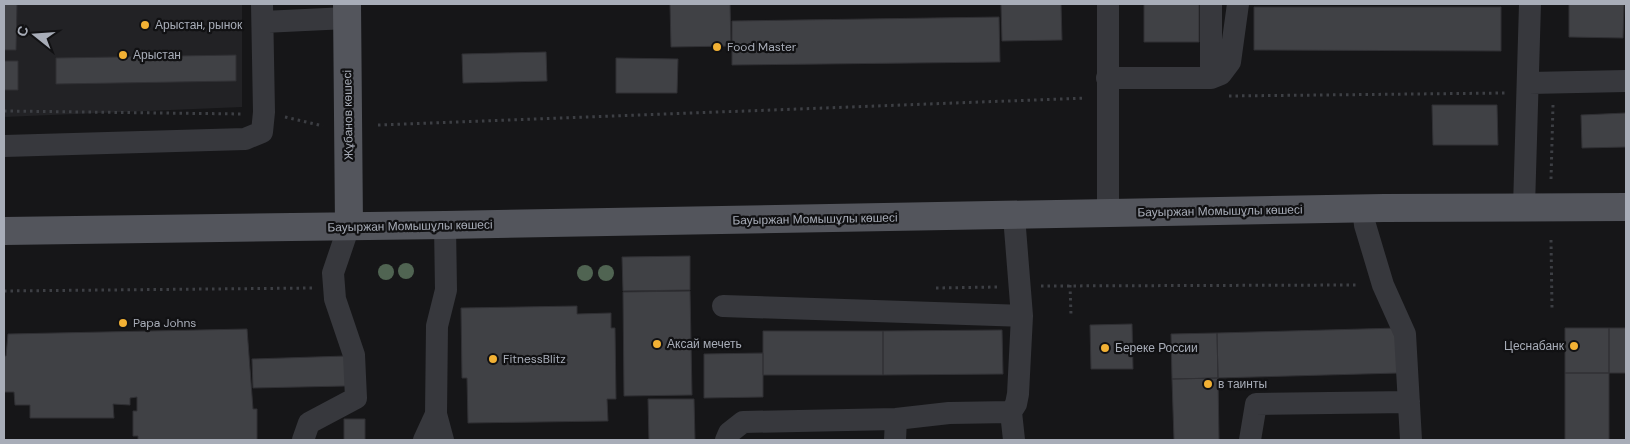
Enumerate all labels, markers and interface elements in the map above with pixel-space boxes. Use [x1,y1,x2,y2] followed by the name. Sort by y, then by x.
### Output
[10,10,60,60] north arrow
[155,17,243,33] place label: Арыстан, рынок
[139,19,151,31] marker: Арыстан, рынок
[12,24,33,39] text: С
[727,39,797,55] place label: Food Master
[711,41,723,53] marker: Food Master
[133,47,181,63] place label: Арыстан
[117,49,129,61] marker: Арыстан
[339,70,357,160] street label: Жұбанов көшесі
[1137,202,1303,220] street label: Бауыржан Момышұлы көшесі
[732,210,898,228] street label: Бауыржан Момышұлы көшесі
[327,217,493,235] street label: Бауыржан Момышұлы көшесі
[133,315,196,331] place label: Papa Johns
[117,317,129,329] marker: Papa Johns
[667,336,742,352] place label: Аксай мечеть
[651,338,663,350] marker: Аксай мечеть
[1504,338,1565,354] place label: Цеснабанк
[1115,340,1198,356] place label: Береке России
[1568,340,1580,352] marker: Цеснабанк
[1099,342,1111,354] marker: Береке России
[503,351,566,367] place label: FitnessBlitz
[487,353,499,365] marker: FitnessBlitz
[1218,376,1267,392] place label: в таинты
[1202,378,1214,390] marker: в таинты

